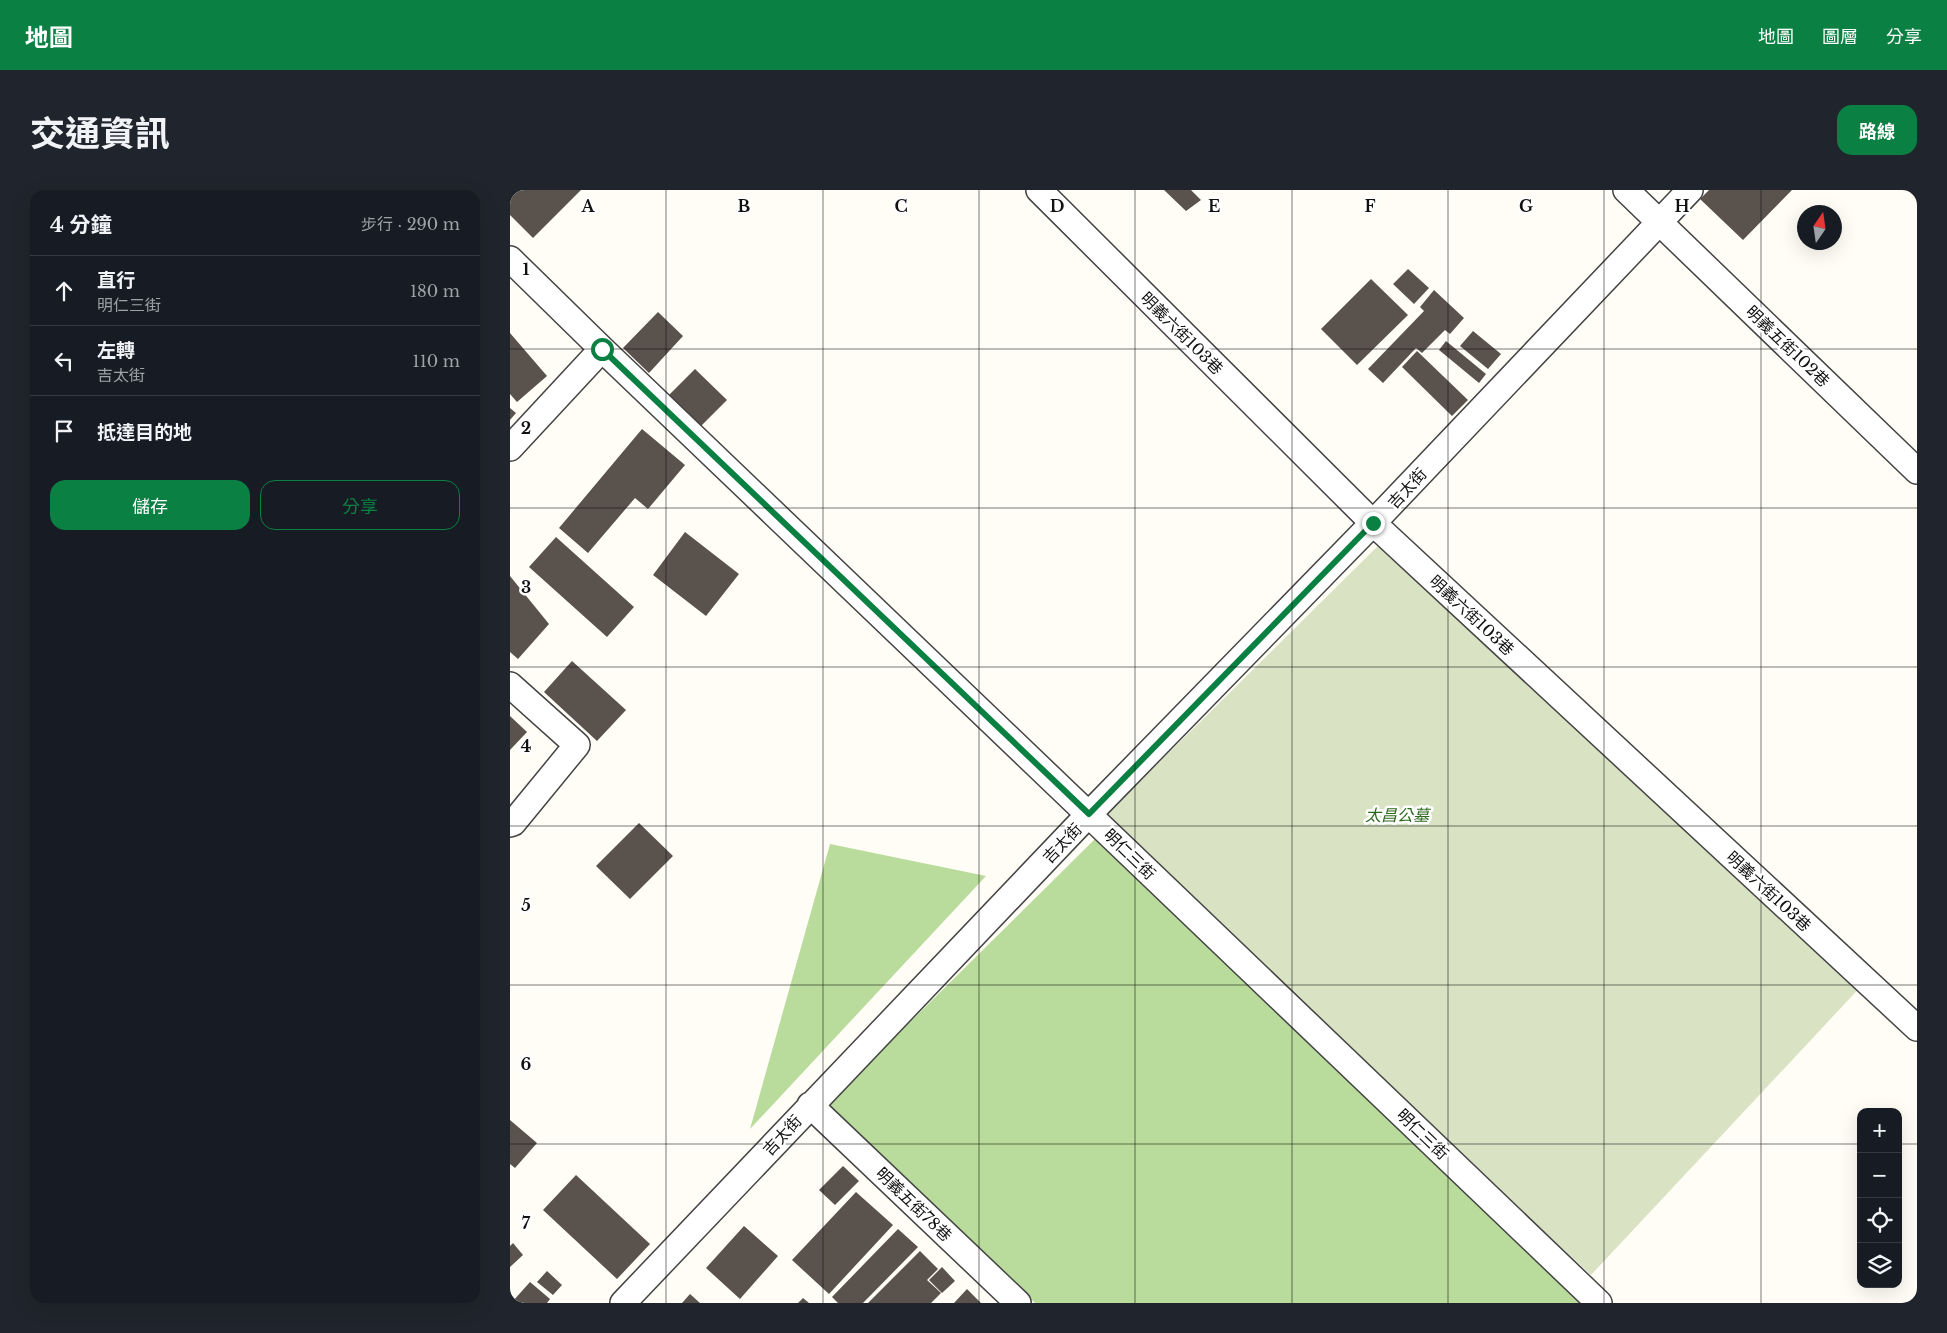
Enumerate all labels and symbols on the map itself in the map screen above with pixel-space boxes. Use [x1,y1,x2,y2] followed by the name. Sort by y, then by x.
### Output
[581,196,596,216] text: A
[738,196,751,216] text: B
[894,196,908,216] text: C
[1050,196,1064,216] text: D
[1208,196,1220,216] text: E
[1364,196,1376,216] text: F
[1519,196,1533,216] text: G
[1674,196,1690,216] text: H
[1797,205,1842,250] north arrow
[523,259,530,279] text: 1
[1137,288,1227,378] street label: 明義六街103巷
[1742,301,1834,391] street label: 明義五街102巷
[591,338,614,361] route start
[521,418,531,438] text: 2
[1383,464,1431,512] street label: 吉太街
[1362,512,1385,535] route end
[1426,571,1518,659] street label: 明義六街103巷
[521,577,531,597] text: 3
[521,736,531,756] text: 4
[1365,805,1432,825] park label: 太昌公墓
[1038,819,1086,867] street label: 吉太街
[1100,825,1160,883] street label: 明仁三街
[1723,847,1815,935] street label: 明義六街103巷
[521,895,531,915] text: 5
[521,1054,532,1074] text: 6
[1393,1105,1453,1163] street label: 明仁三街
[758,1111,806,1159] street label: 吉太街
[872,1163,956,1245] street label: 明義五街78巷
[522,1213,531,1233] text: 7

